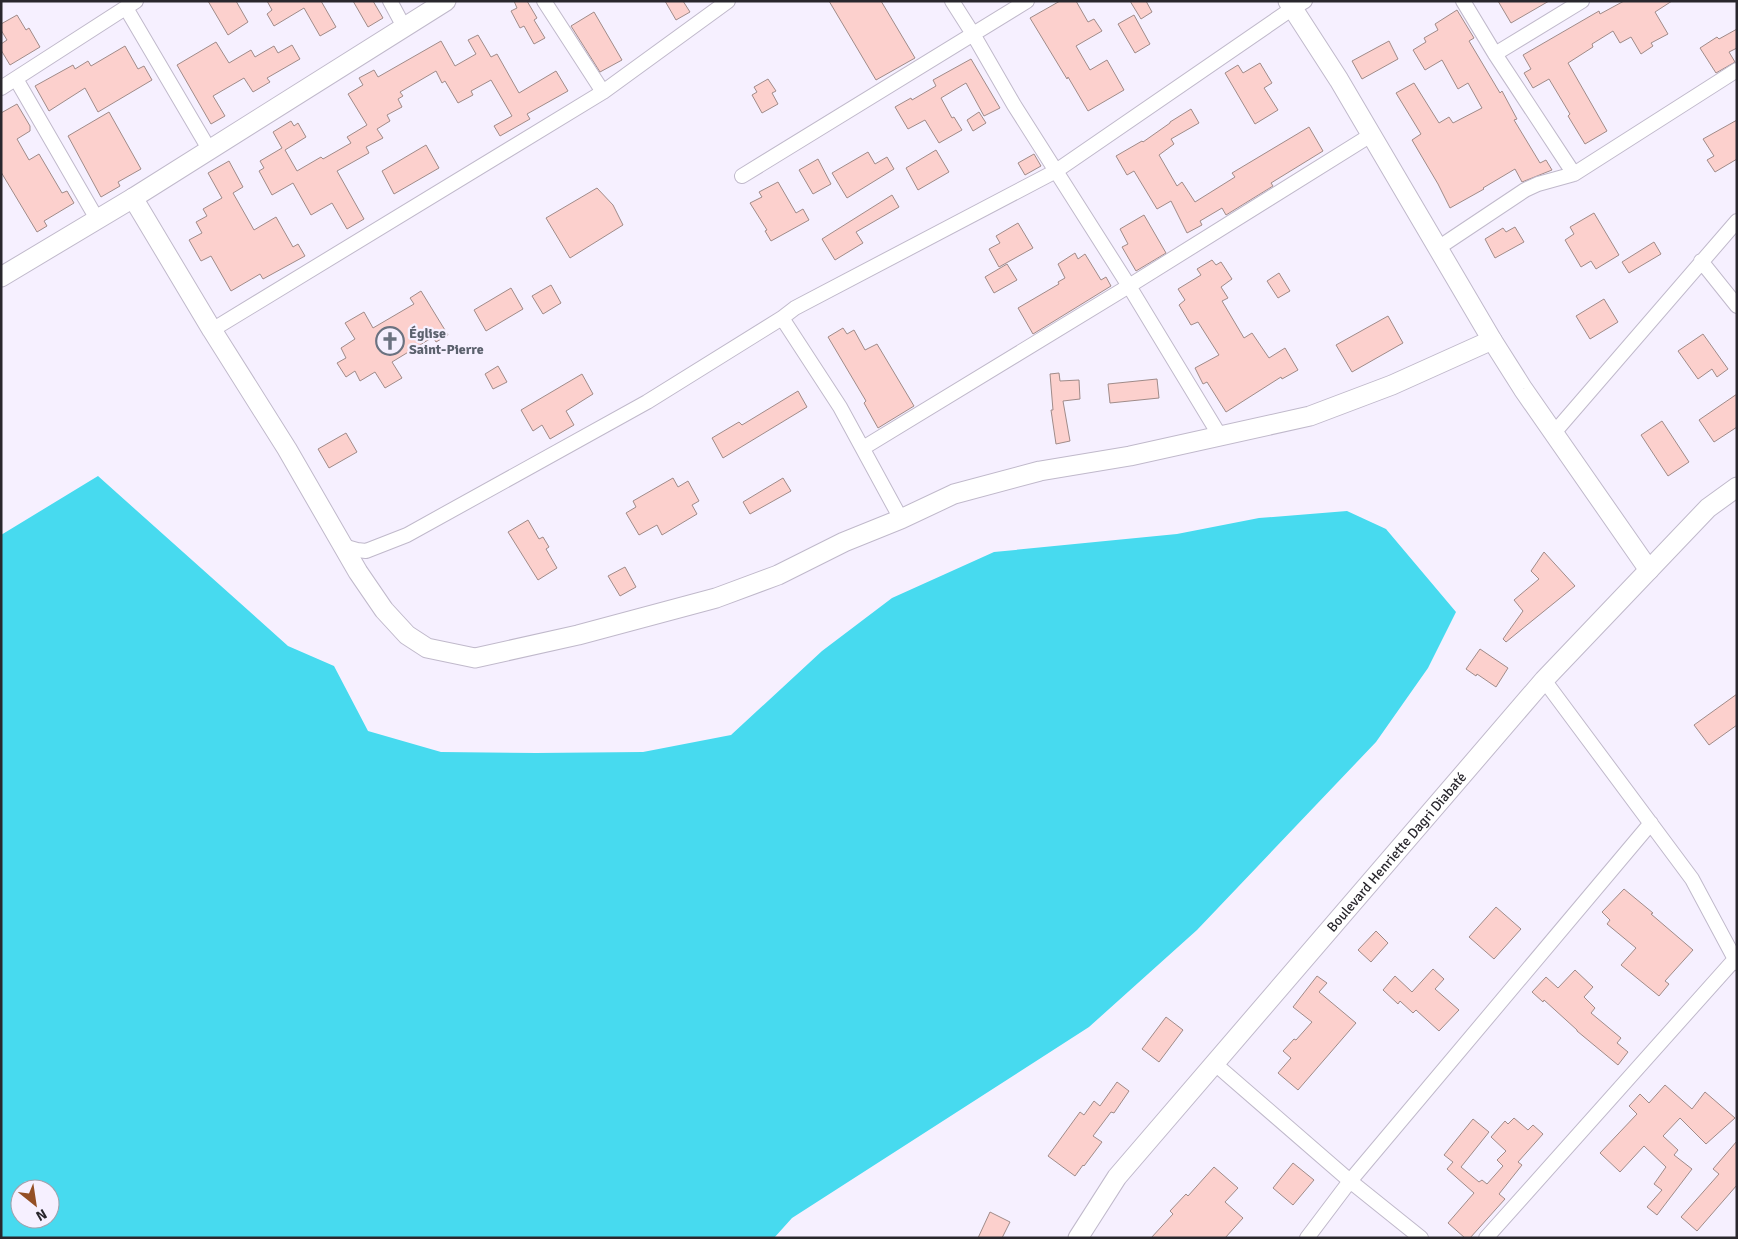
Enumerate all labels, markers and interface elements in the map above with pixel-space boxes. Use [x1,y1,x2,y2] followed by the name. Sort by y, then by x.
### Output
[409,325,484,358] place label: Église Saint-Pierre
[375,326,405,356] church icon: Église Saint-Pierre
[1323,769,1470,935] street label: Boulevard Henriette Dagri Diabaté
[10,1179,60,1229] north arrow
[33,1205,50,1225] text: N

